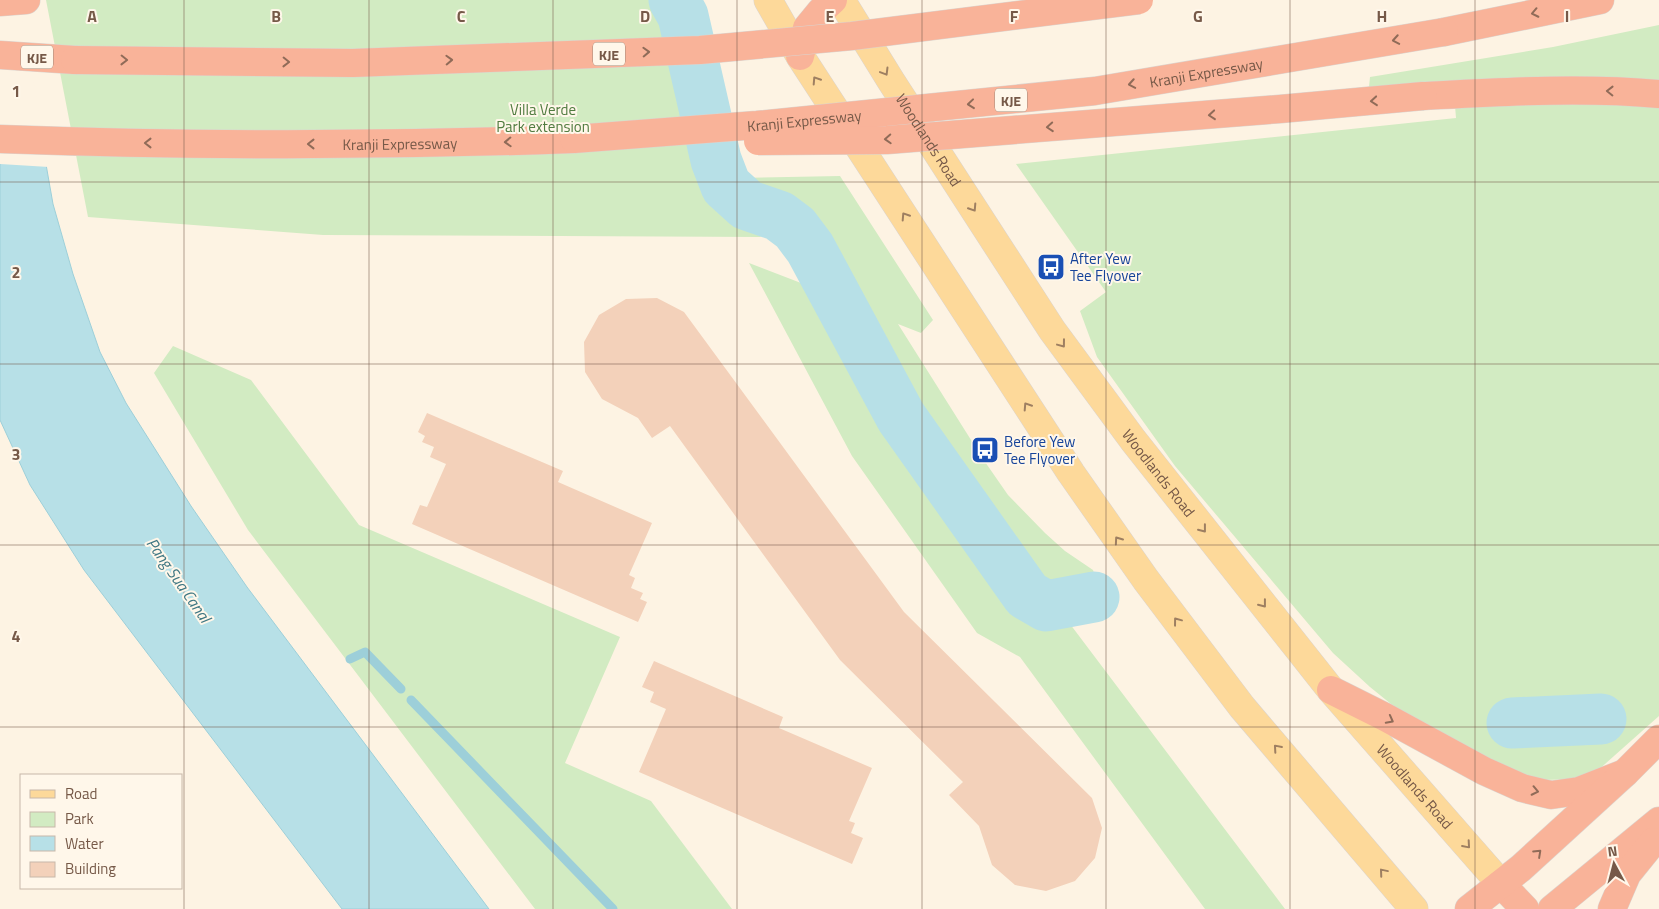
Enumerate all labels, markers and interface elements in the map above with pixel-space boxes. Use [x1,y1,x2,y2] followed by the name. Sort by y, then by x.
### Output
[87,4,97,28] text: A
[271,4,281,28] text: B
[457,4,466,28] text: C
[640,4,650,28] text: D
[826,4,835,28] text: E
[1010,4,1019,28] text: F
[1193,4,1203,28] text: G
[1377,4,1387,28] text: H
[1565,4,1569,28] text: I
[1531,7,1540,18] one-way arrow
[1391,35,1400,45] one-way arrow
[593,42,625,66] road number: KJE
[21,46,53,68] road number: KJE
[642,47,650,57] one-way arrow
[1148,51,1265,93] street label: Kranji Expressway
[120,55,128,65] one-way arrow
[445,55,453,65] one-way arrow
[282,57,290,67] one-way arrow
[878,66,888,75] one-way arrow
[813,76,822,86] one-way arrow
[12,79,20,103] text: 1
[1127,79,1136,89] one-way arrow
[1606,86,1614,96] one-way arrow
[995,88,1027,112] road number: KJE
[890,89,967,191] street label: Woodlands Road
[1370,95,1378,106] one-way arrow
[496,98,590,138] park label: Villa Verde Park extension
[966,98,974,109] one-way arrow
[746,103,862,137] street label: Kranji Expressway
[1208,109,1216,120] one-way arrow
[1046,122,1054,133] one-way arrow
[342,131,458,156] street label: Kranji Expressway
[884,134,892,145] one-way arrow
[504,136,512,147] one-way arrow
[144,138,152,148] one-way arrow
[307,139,314,149] one-way arrow
[967,202,976,212] one-way arrow
[901,213,911,222] one-way arrow
[1070,247,1141,287] place label: After Yew Tee Flyover
[1036,252,1066,282] bus stop icon: After Yew Tee Flyover
[12,260,20,284] text: 2
[1056,338,1065,348] one-way arrow
[1024,402,1033,411] one-way arrow
[1117,424,1201,522] street label: Woodlands Road
[1004,430,1075,470] place label: Before Yew Tee Flyover
[970,435,1000,465] bus stop icon: Before Yew Tee Flyover
[12,442,20,466] text: 3
[1197,523,1206,533] one-way arrow
[141,533,218,629] water label: Pang Sua Canal
[1115,536,1124,546] one-way arrow
[1257,598,1265,607] one-way arrow
[1174,617,1183,627] one-way arrow
[12,624,21,648] text: 4
[1384,714,1393,724] one-way arrow
[1371,738,1459,834] street label: Woodlands Road
[1274,745,1283,754] one-way arrow
[20,774,182,889] legend
[65,782,97,805] text: Road
[1531,785,1540,796] one-way arrow
[65,807,94,830] text: Park
[65,832,104,855] text: Water
[1461,839,1470,848] one-way arrow
[1589,839,1639,889] north arrow
[1606,840,1618,862] text: N
[1533,850,1542,859] one-way arrow
[65,857,116,880] text: Building
[1380,869,1388,878] one-way arrow

